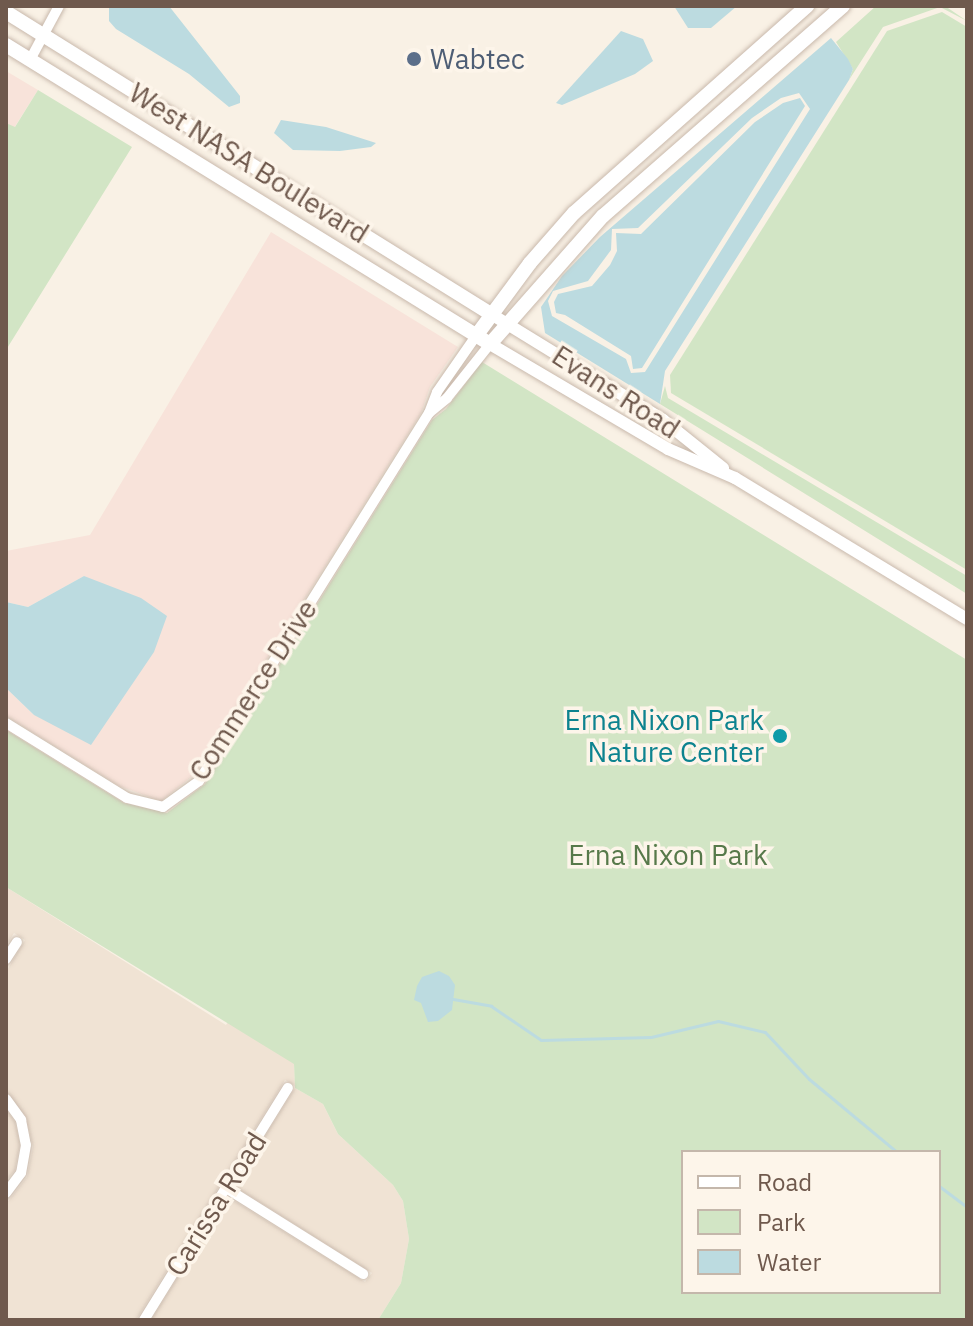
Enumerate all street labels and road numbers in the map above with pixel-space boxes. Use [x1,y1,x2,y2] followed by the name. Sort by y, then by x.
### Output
[123,76,375,250] street label: West NASA Boulevard
[546,338,686,446] street label: Evans Road
[182,593,324,787] street label: Commerce Drive
[159,1126,273,1282] street label: Carissa Road

